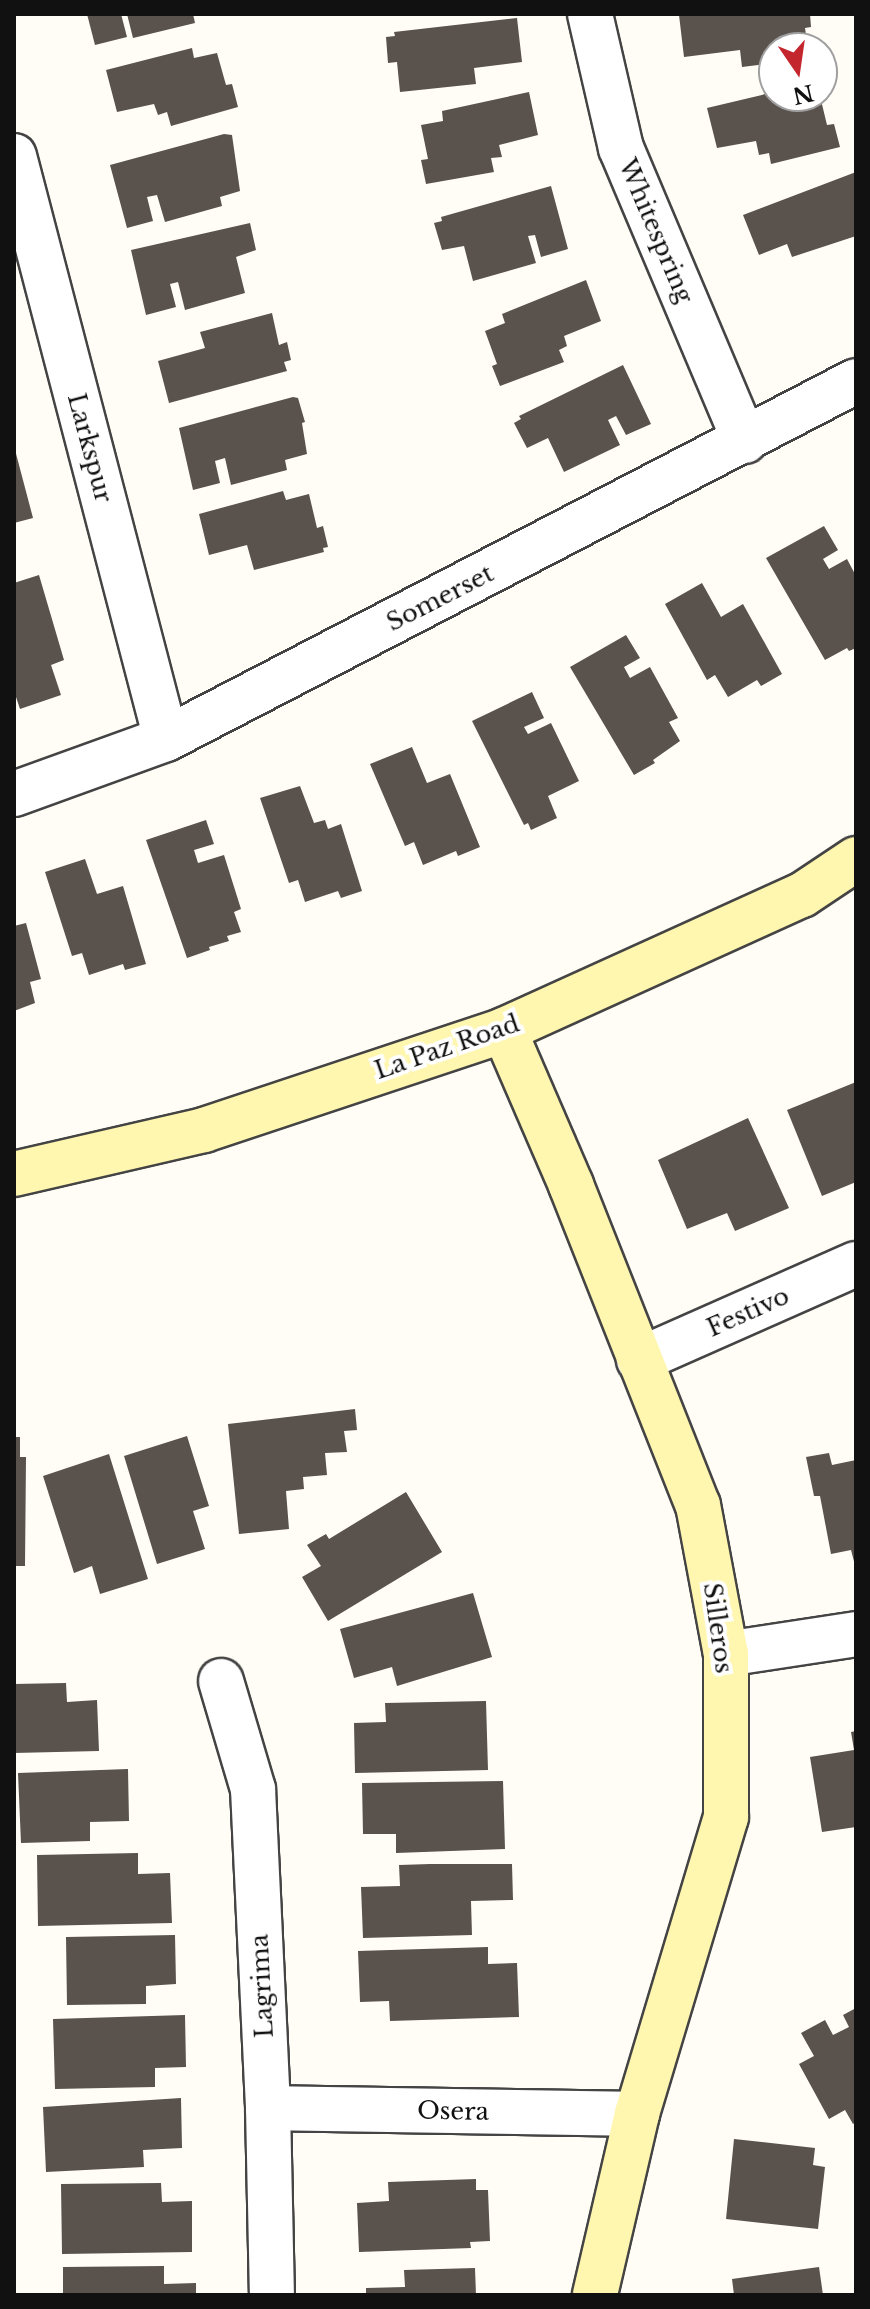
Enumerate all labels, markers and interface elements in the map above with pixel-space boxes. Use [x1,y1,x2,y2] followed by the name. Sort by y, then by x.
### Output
[758,32,838,112] north arrow
[790,78,816,109] text: N
[613,155,699,307] street label: Whitespring
[62,390,118,506] street label: Larkspur
[382,559,498,637] street label: Somerset
[371,1009,523,1085] street label: La Paz Road
[703,1281,793,1343] street label: Festivo
[697,1581,739,1675] street label: Silleros
[245,1933,279,2039] street label: Lagrima
[417,2096,489,2126] street label: Osera

